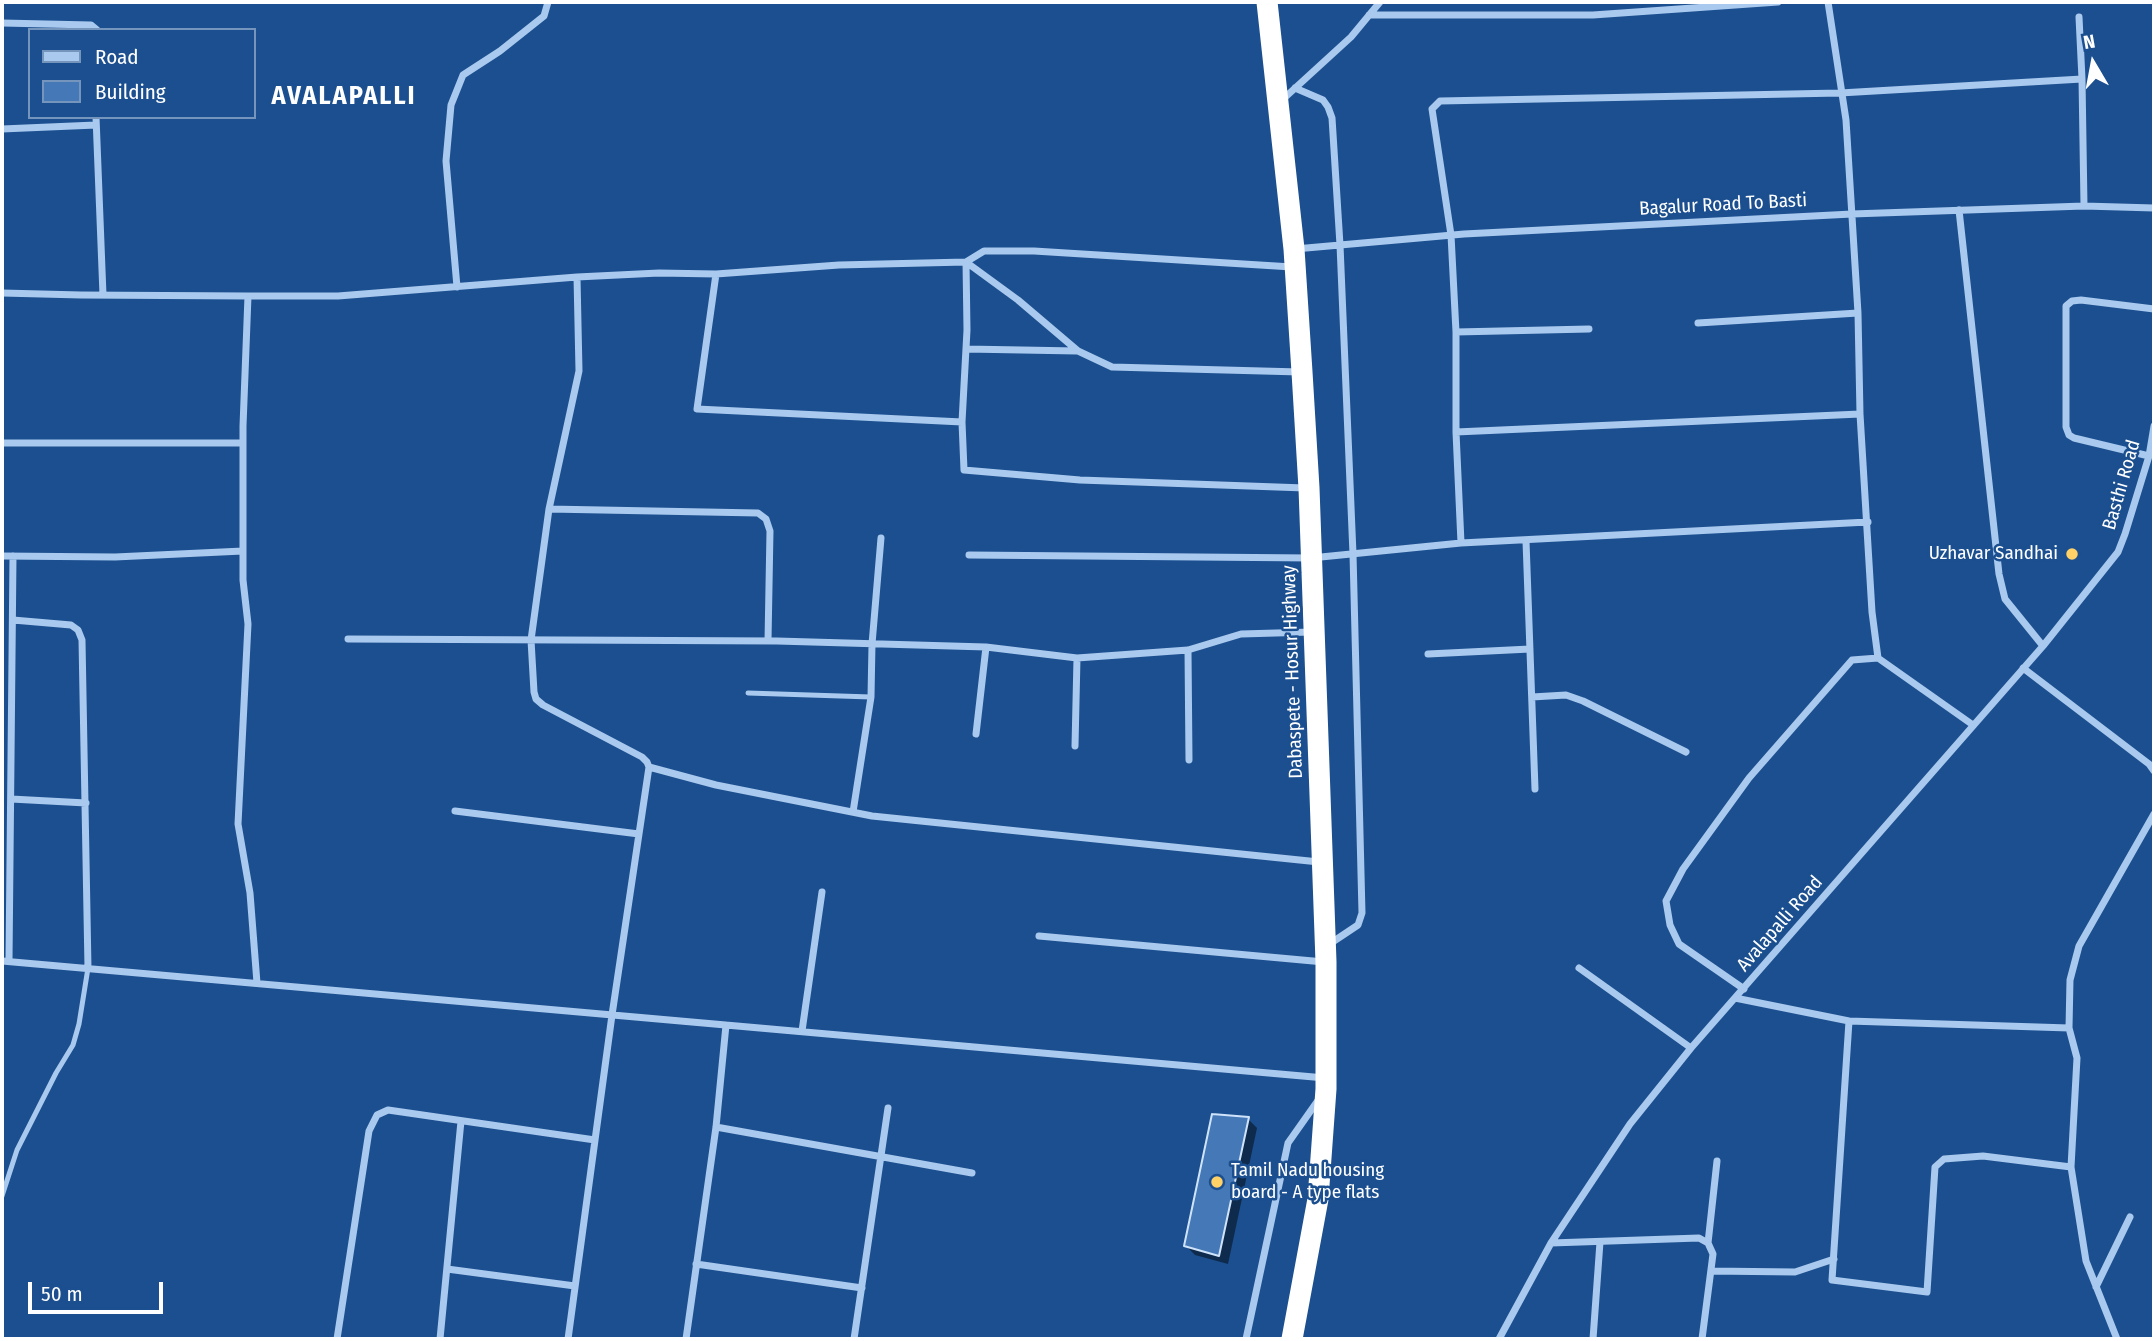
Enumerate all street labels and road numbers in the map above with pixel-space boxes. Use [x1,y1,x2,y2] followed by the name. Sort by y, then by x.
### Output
[1639,189,1807,221] street label: Bagalur Road To Basti
[2098,437,2146,533] street label: Basthi Road
[1278,565,1308,779] street label: Dabaspete - Hosur Highway
[1732,872,1828,976] street label: Avalapalli Road

